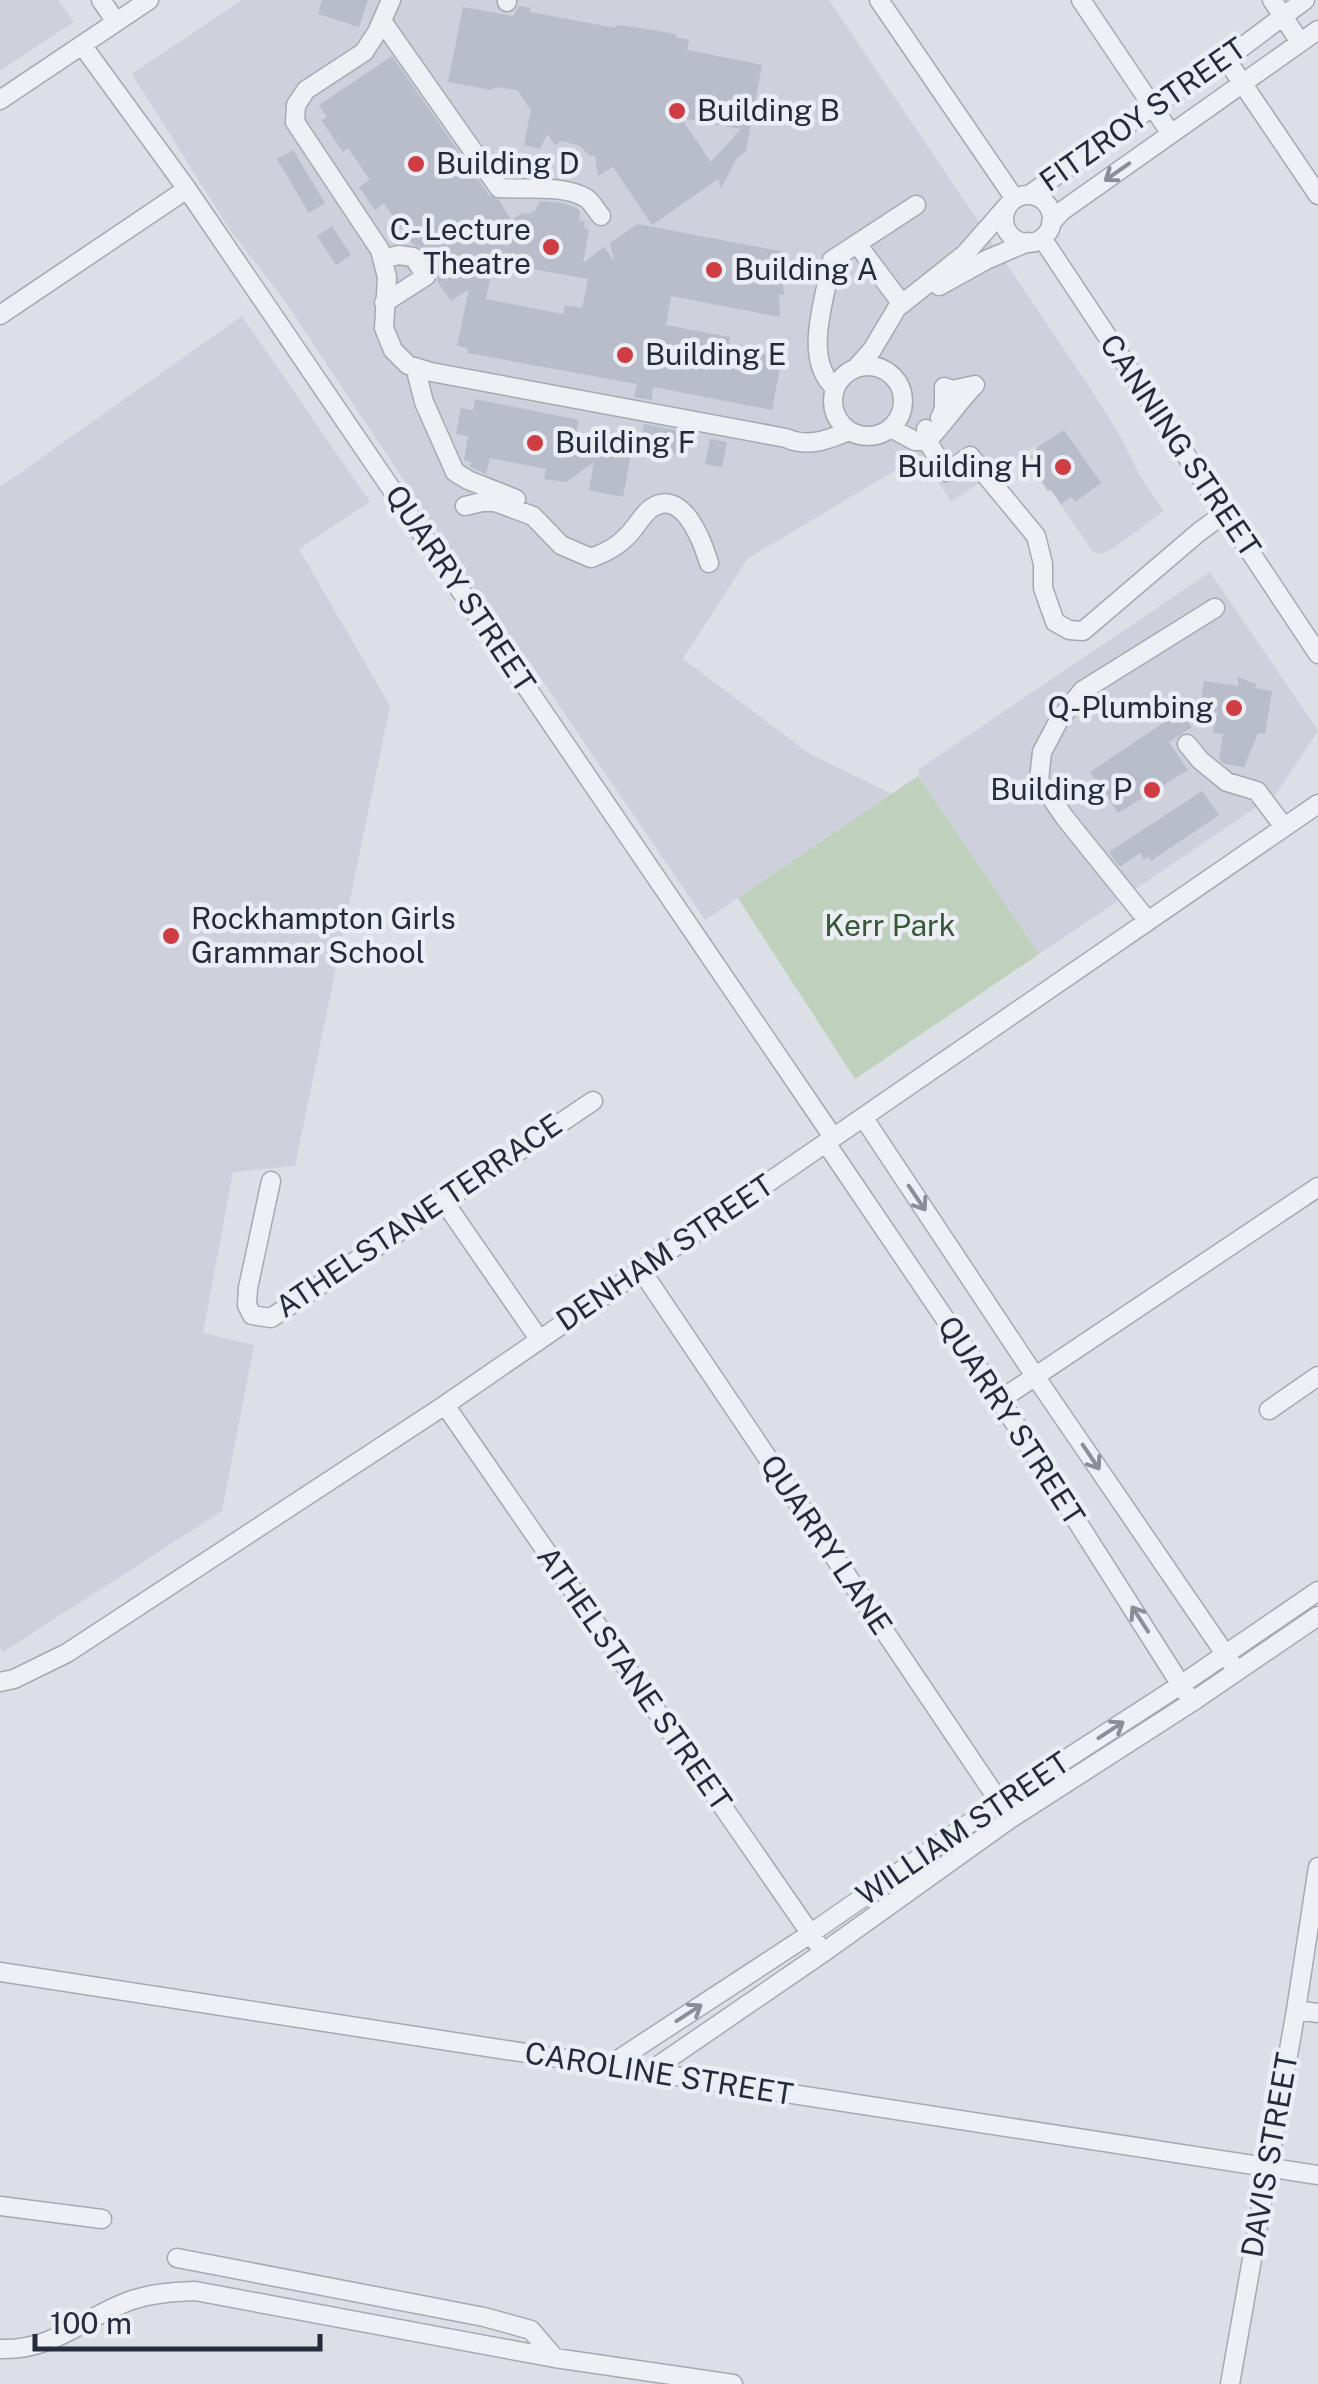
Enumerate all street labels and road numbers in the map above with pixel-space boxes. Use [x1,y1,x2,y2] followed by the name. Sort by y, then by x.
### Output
[1032,30,1253,199] street label: FITZROY STREET
[1093,327,1269,564] street label: CANNING STREET
[378,478,544,699] street label: QUARRY STREET
[269,1106,568,1324] street label: ATHELSTANE TERRACE
[549,1166,780,1338] street label: DENHAM STREET
[931,1309,1093,1532] street label: QUARRY STREET
[753,1448,900,1641] street label: QUARRY LANE
[530,1539,740,1818] street label: ATHELSTANE STREET
[849,1744,1076,1913] street label: WILLIAM STREET
[522,2034,796,2112] street label: CAROLINE STREET
[1233,2049,1305,2260] street label: DAVIS STREET

